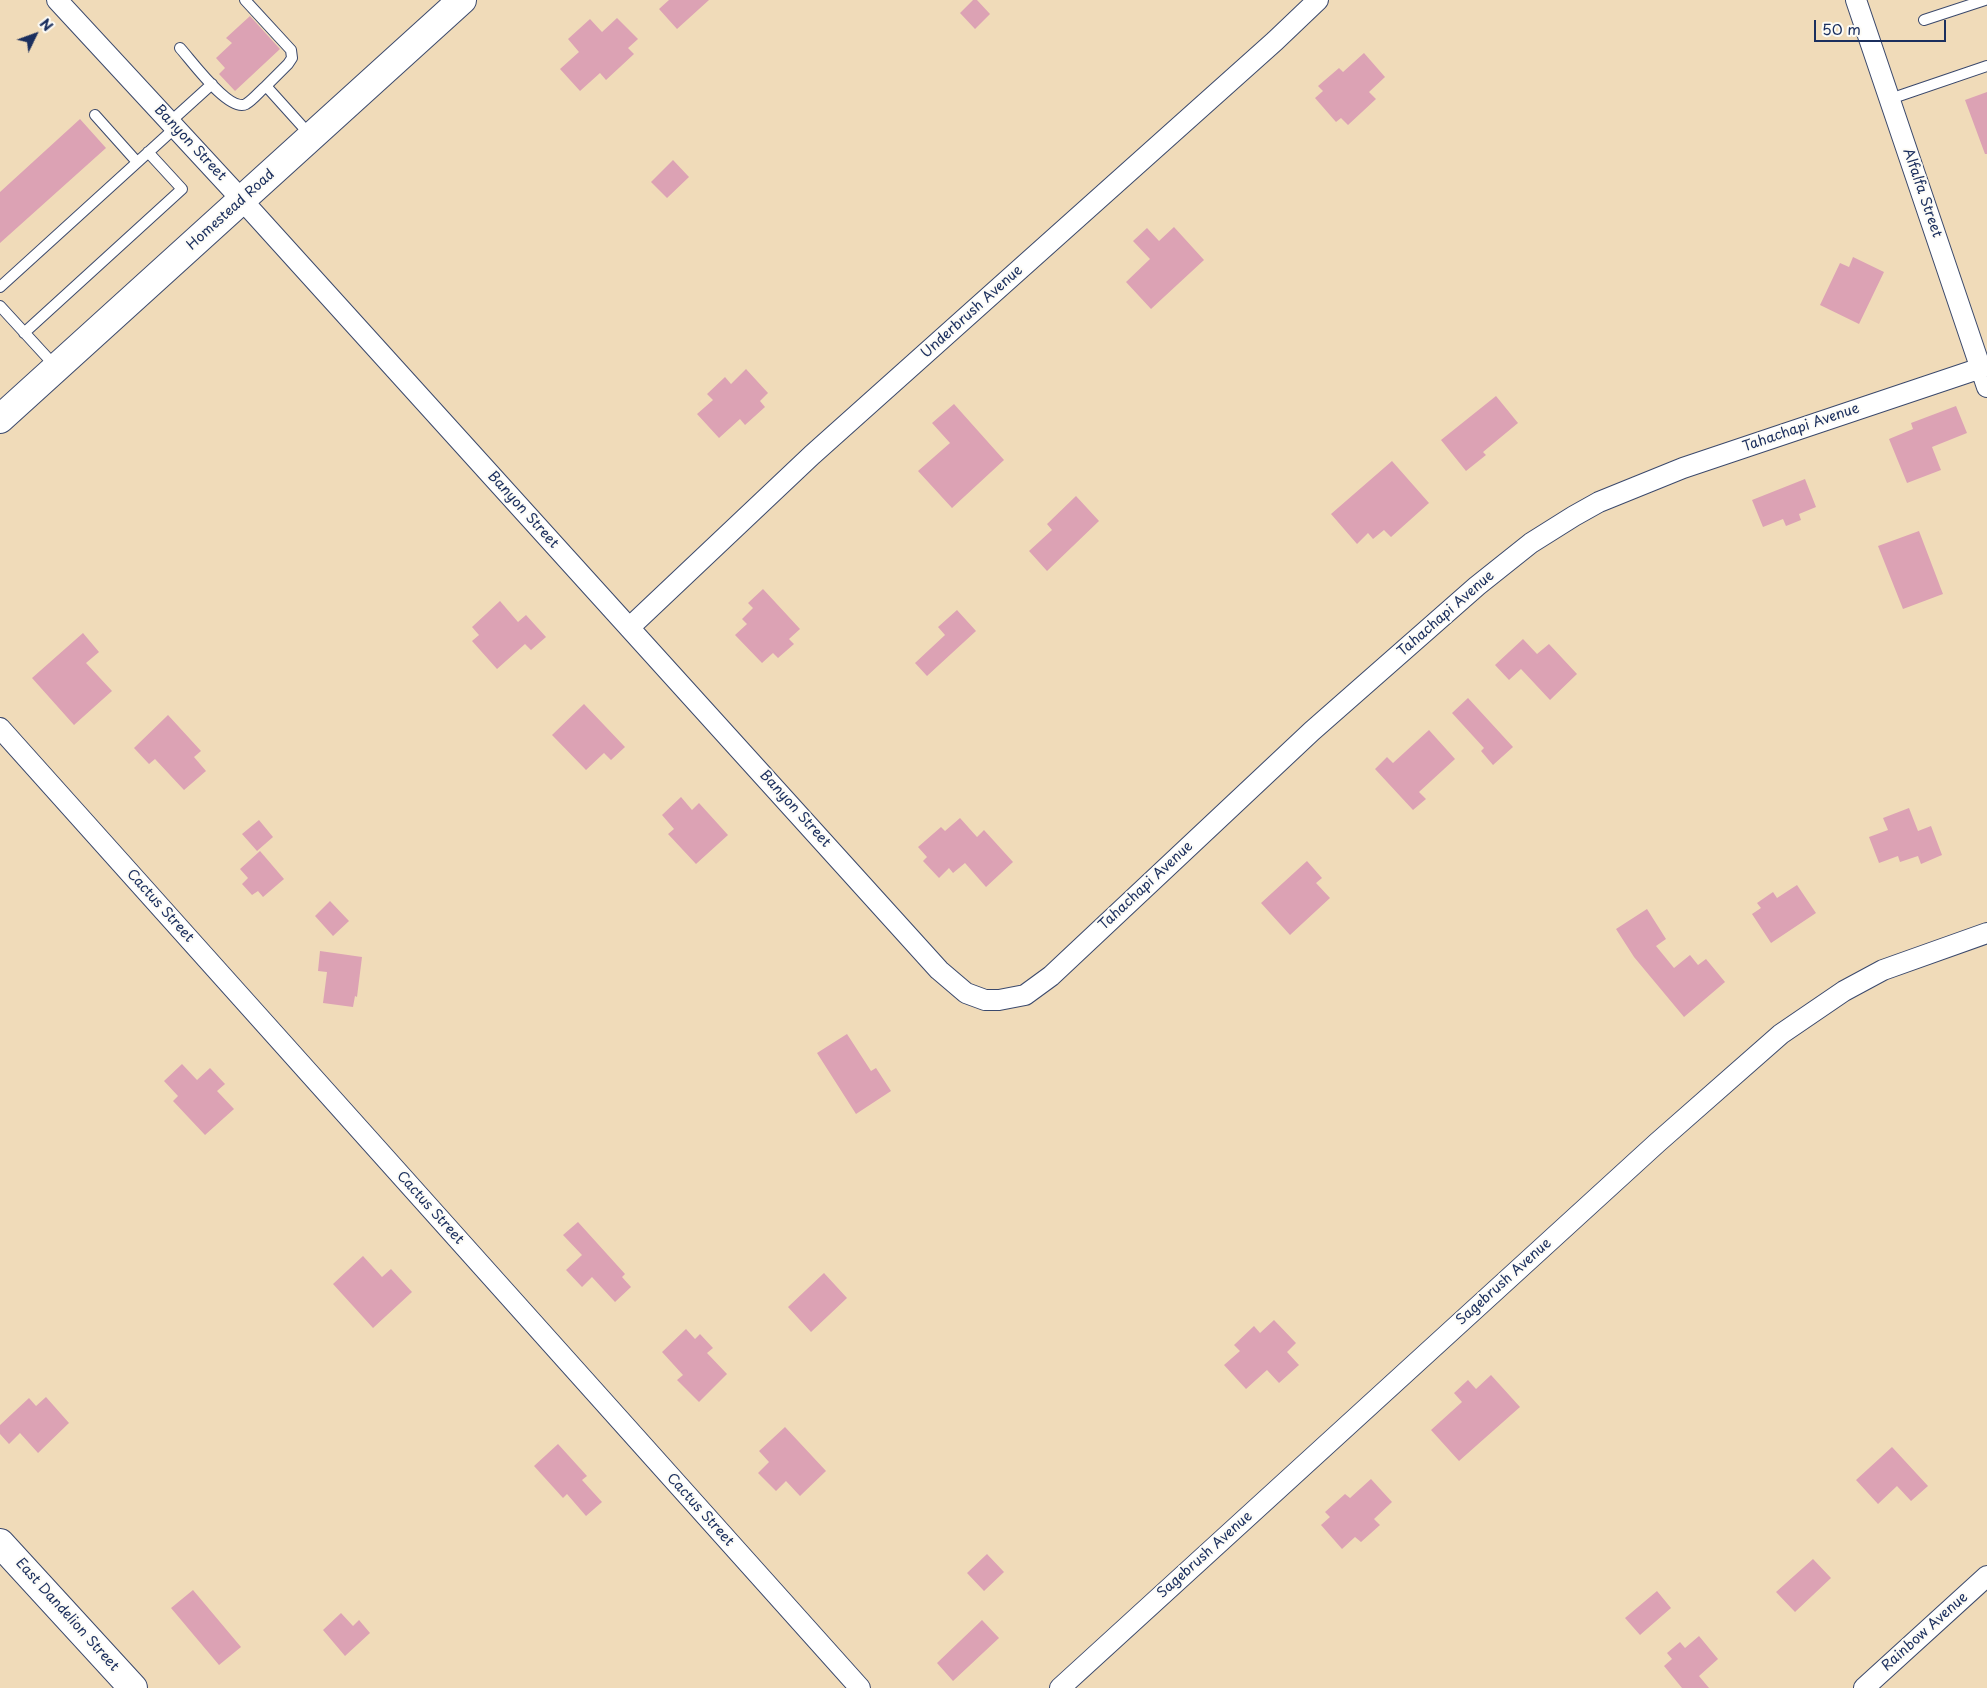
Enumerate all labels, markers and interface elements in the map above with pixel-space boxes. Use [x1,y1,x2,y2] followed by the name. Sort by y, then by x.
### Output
[10,10,60,60] north arrow
[1817,10,1950,42] scale bar
[35,13,58,36] text: N
[1822,17,1861,40] text: 50 m
[150,101,230,185] street label: Banyon Street
[1899,146,1945,240] street label: Alfalfa Street
[184,166,278,254] street label: Homestead Road
[918,262,1026,362] street label: Underbrush Avenue
[1740,400,1862,456] street label: Tahachapi Avenue
[484,468,562,552] street label: Banyon Street
[1394,568,1498,660] street label: Tahachapi Avenue
[756,767,834,851] street label: Banyon Street
[1096,838,1196,934] street label: Tahachapi Avenue
[123,866,197,946] street label: Cactus Street
[393,1168,467,1248] street label: Cactus Street
[1453,1235,1555,1329] street label: Sagebrush Avenue
[663,1470,737,1550] street label: Cactus Street
[1154,1508,1256,1602] street label: Sagebrush Avenue
[12,1555,122,1675] street label: East Dandelion Street
[1879,1589,1971,1675] street label: Rainbow Avenue

